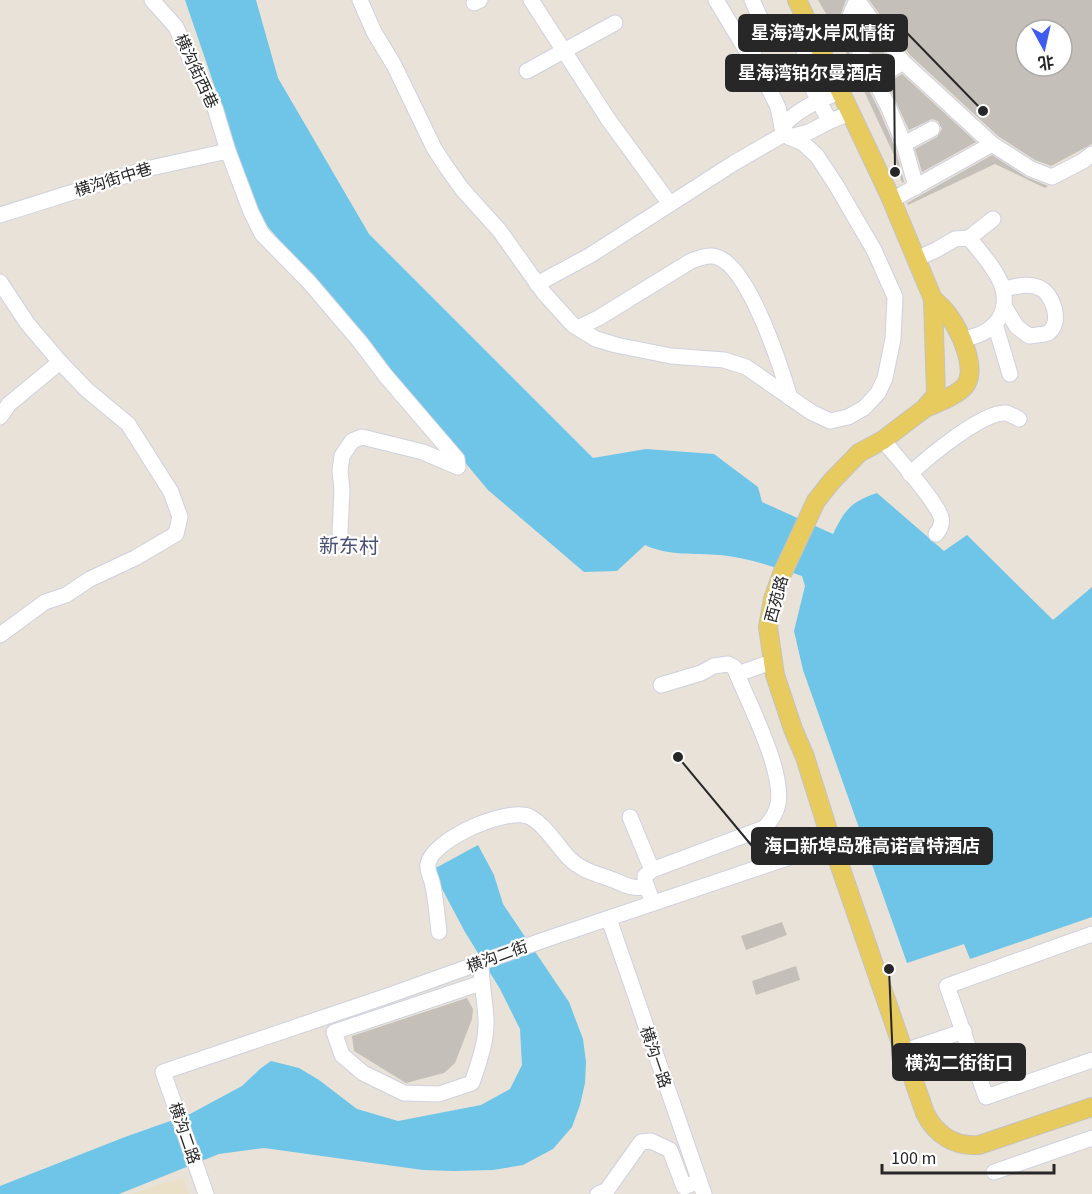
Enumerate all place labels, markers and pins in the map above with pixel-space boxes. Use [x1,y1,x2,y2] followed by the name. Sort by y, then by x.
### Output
[739,15,907,51] callout: 星海湾水岸风情街
[726,55,894,91] callout: 星海湾铂尔曼酒店
[752,828,992,864] callout: 海口新埠岛雅高诺富特酒店
[893,1044,1025,1080] callout: 横沟二街街口

